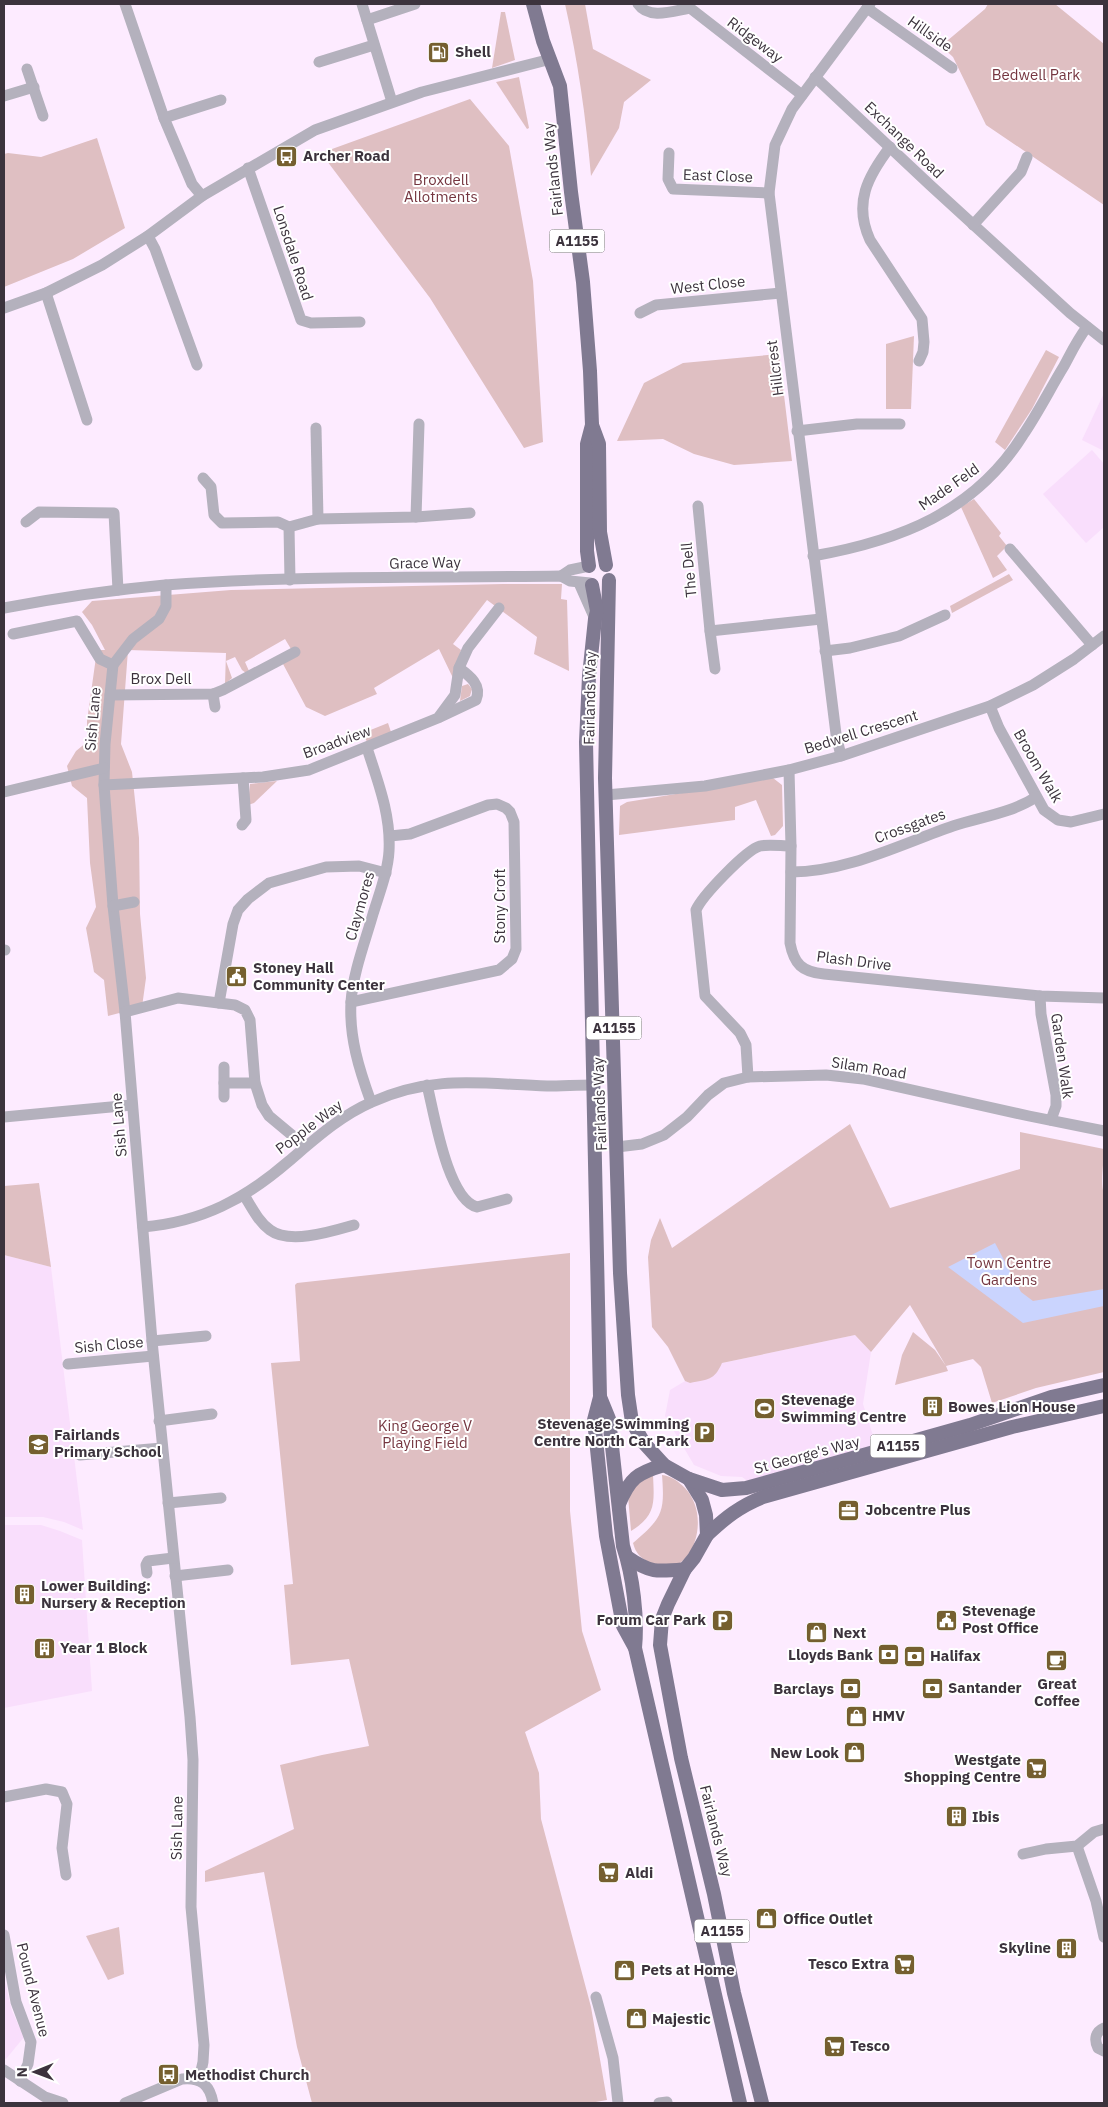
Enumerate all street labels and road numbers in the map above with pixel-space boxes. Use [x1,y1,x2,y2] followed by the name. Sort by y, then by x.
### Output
[904,11,956,56] street label: Hillside
[724,12,787,67] street label: Ridgeway
[861,97,948,182] street label: Exchange Road
[538,121,567,217] street label: Fairlands Way
[683,165,753,186] street label: East Close
[269,203,318,303] street label: Lonsdale Road
[550,230,604,252] road number: A1155
[670,271,746,298] street label: West Close
[762,339,787,397] street label: Hillcrest
[915,459,983,514] street label: Made Feld
[677,542,700,598] street label: The Dell
[389,552,462,573] street label: Grace Way
[579,650,600,745] street label: Fairlands Way
[131,669,191,688] street label: Brox Dell
[80,686,105,752] street label: Sish Lane
[802,705,920,758] street label: Bedwell Crescent
[300,720,374,763] street label: Broadview
[1010,726,1067,806] street label: Broom Walk
[872,804,948,847] street label: Crossgates
[341,869,378,943] street label: Claymores
[490,869,509,943] street label: Stony Croft
[815,946,893,975] street label: Plash Drive
[1047,1012,1078,1100] street label: Garden Walk
[586,1016,642,1040] road number: A1155
[830,1052,908,1083] street label: Silam Road
[588,1056,611,1151] street label: Fairlands Way
[106,1092,131,1158] street label: Sish Lane
[271,1095,346,1158] street label: Popple Way
[74,1332,144,1357] street label: Sish Close
[752,1431,862,1478] street label: St George's Way
[870,1434,926,1458] road number: A1155
[696,1783,737,1879] street label: Fairlands Way
[166,1796,187,1860] street label: Sish Lane
[694,1920,750,1942] road number: A1155
[13,1941,54,2039] street label: Pound Avenue

